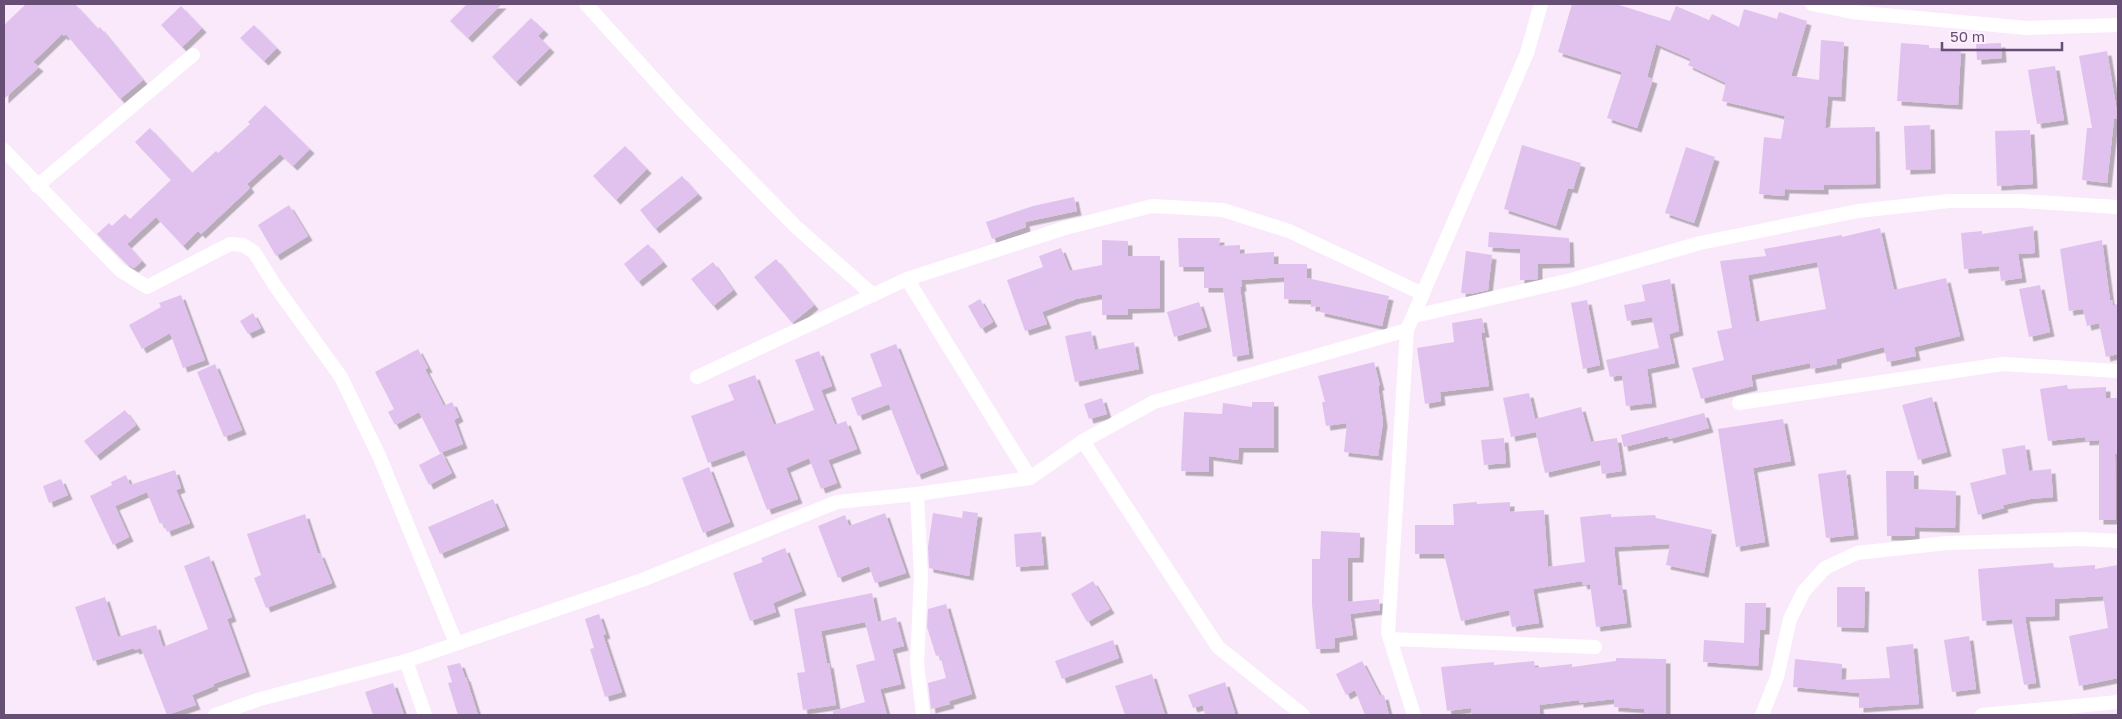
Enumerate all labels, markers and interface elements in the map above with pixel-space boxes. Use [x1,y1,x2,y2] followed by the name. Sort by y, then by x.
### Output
[1942,20,2062,52] scale bar
[1950,27,1985,45] text: 50 m

